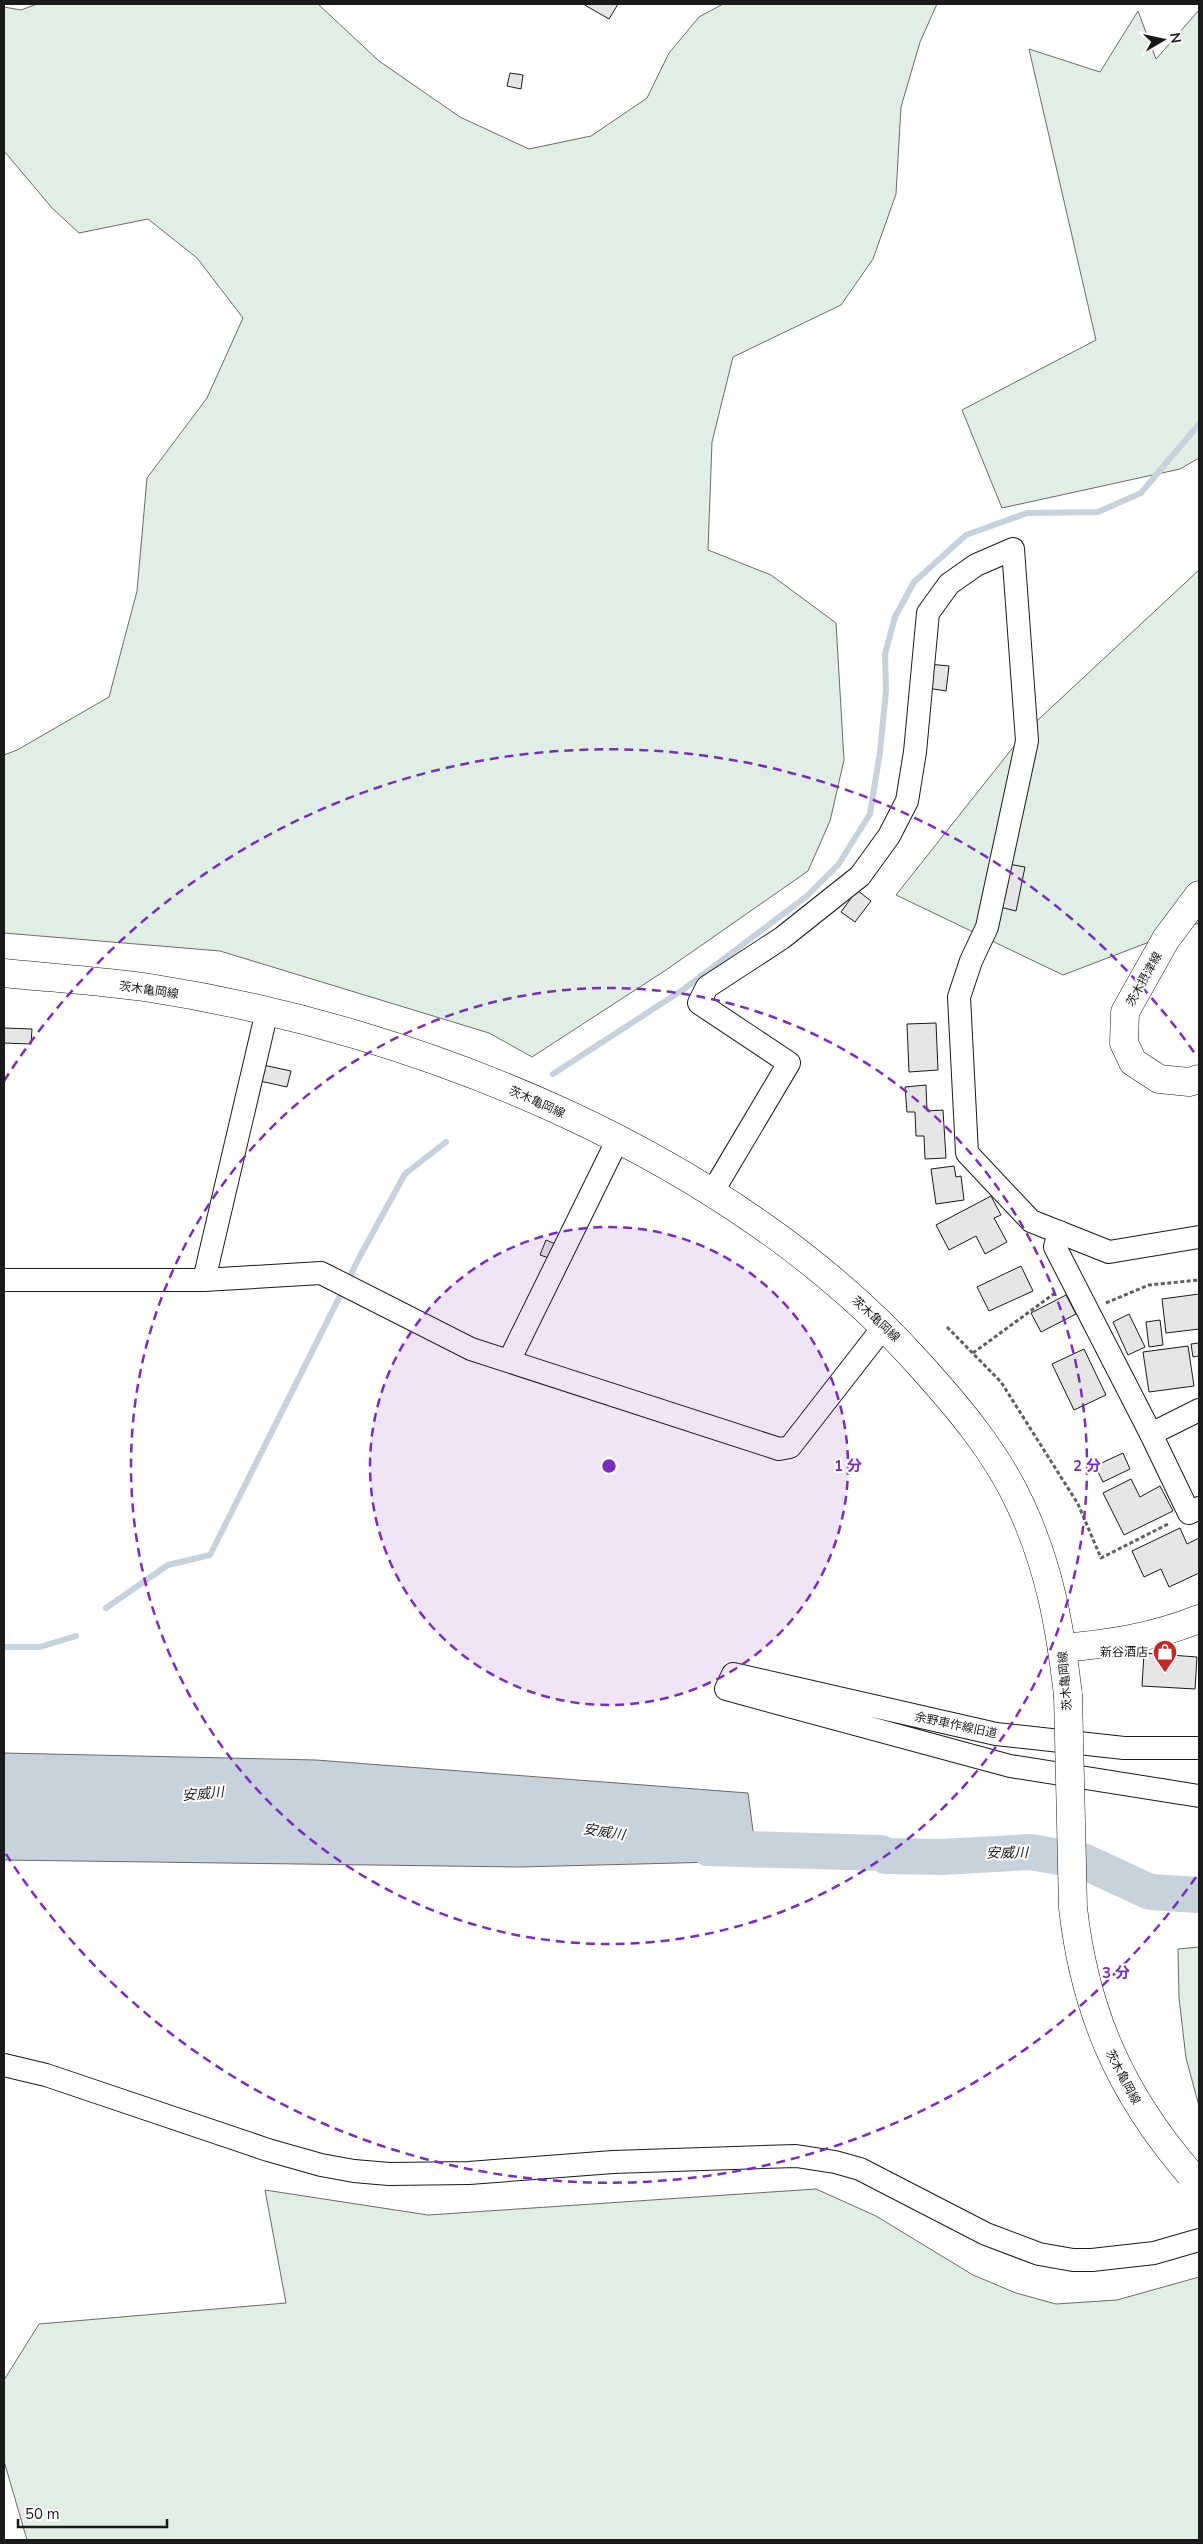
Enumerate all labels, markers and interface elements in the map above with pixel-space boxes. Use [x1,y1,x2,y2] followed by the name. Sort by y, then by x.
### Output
[1138,15,1188,65] north arrow
[1165,31,1186,45] text: N
[1122,949,1166,1009] street label: 茨木摂津線
[118,978,180,1002] street label: 茨木亀岡線
[506,1082,568,1122] street label: 茨木亀岡線
[849,1293,903,1345] street label: 茨木亀岡線
[834,1456,862,1476] text: 1 分
[1073,1456,1101,1476] text: 2 分
[600,1457,618,1475] centre of rings
[1152,1639,1178,1673] shop icon: 新谷酒店
[1100,1644,1148,1660] place label: 新谷酒店
[1054,1650,1076,1712] street label: 茨木亀岡線
[913,1708,999,1742] street label: 余野車作線旧道
[181,1783,227,1805] water label: 安威川
[582,1819,628,1845] water label: 安威川
[986,1843,1030,1863] water label: 安威川
[1102,1963,1130,1983] text: 3 分
[1102,2047,1144,2107] street label: 茨木亀岡線
[18,2496,166,2528] scale bar
[25,2504,60,2524] text: 50 m

